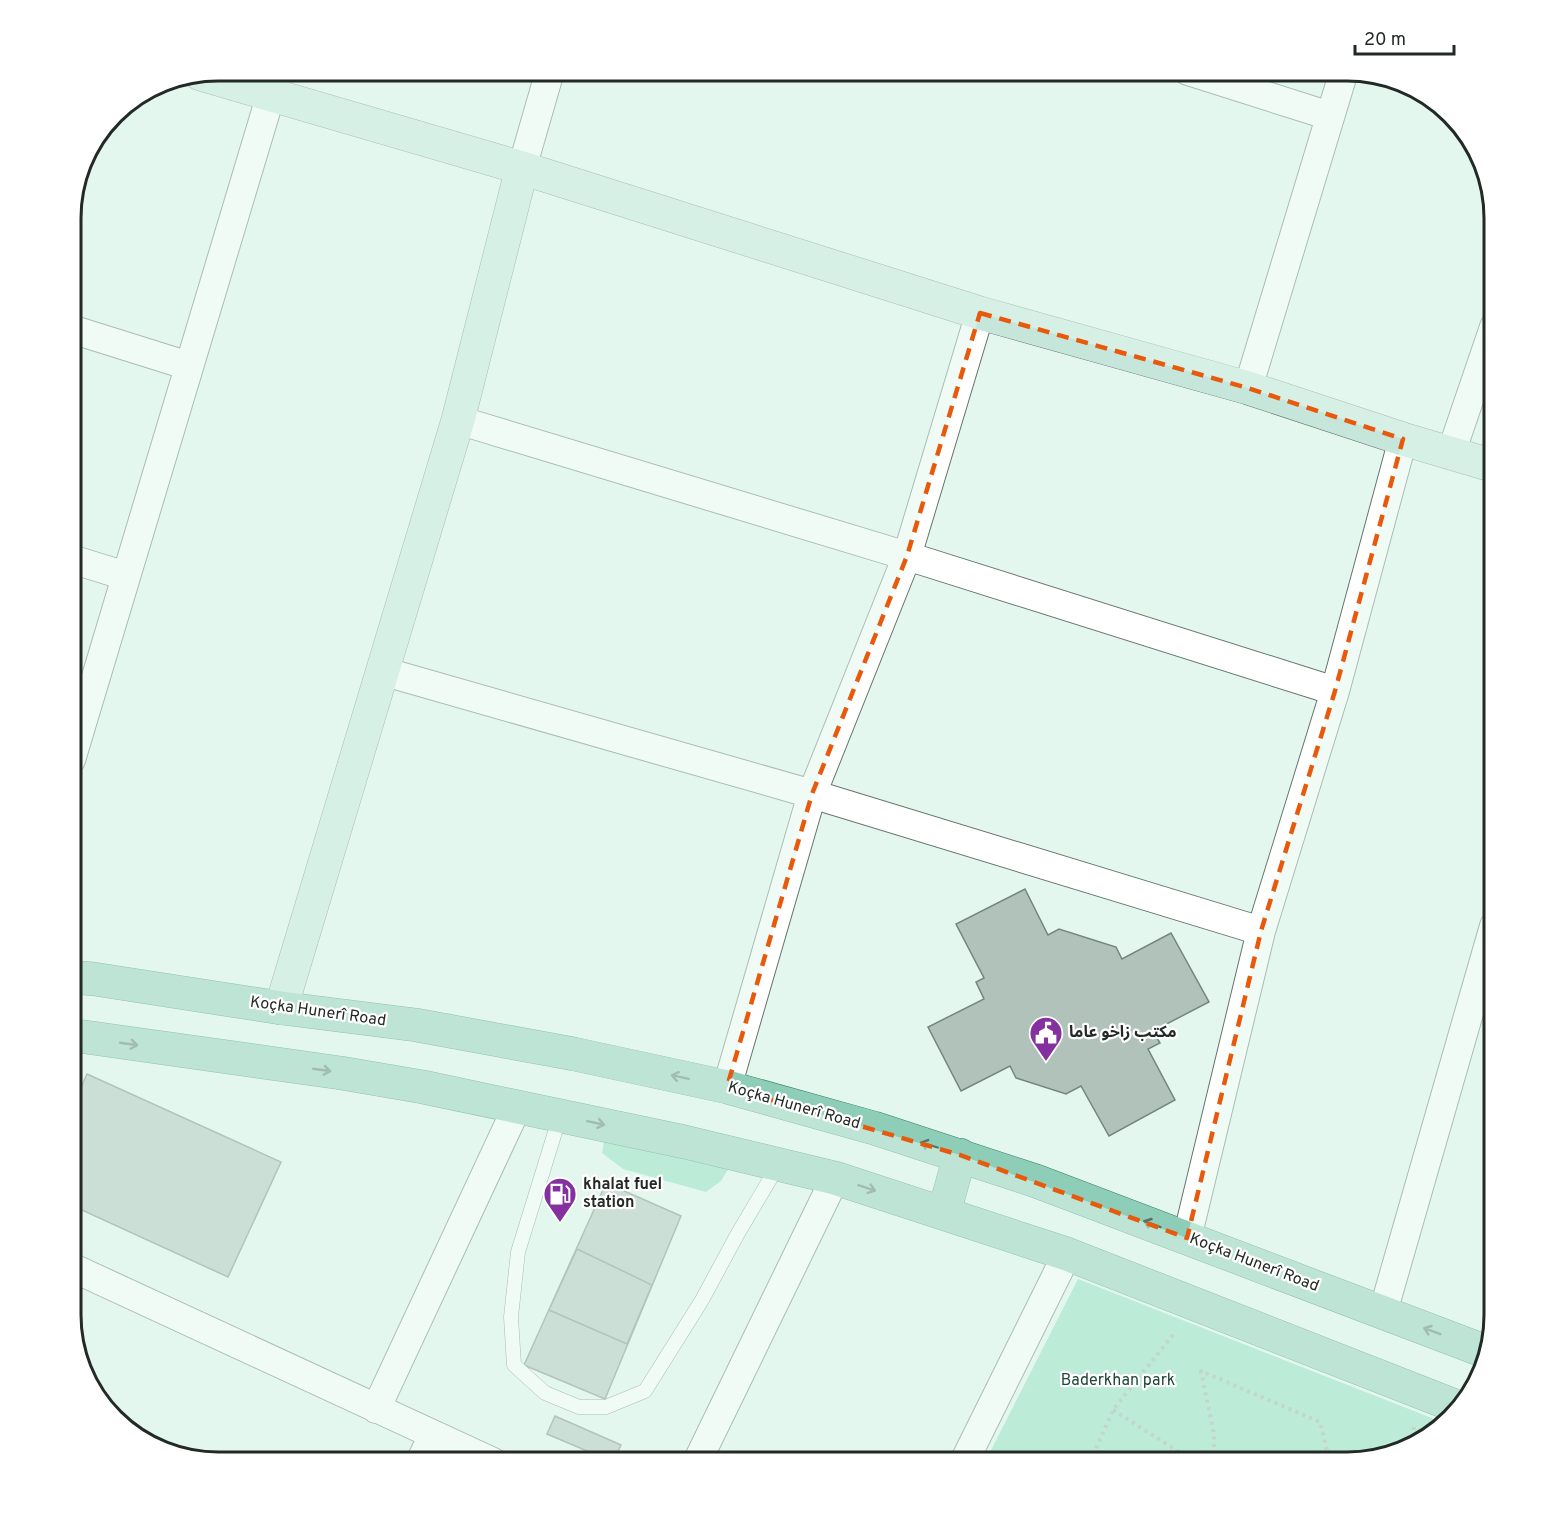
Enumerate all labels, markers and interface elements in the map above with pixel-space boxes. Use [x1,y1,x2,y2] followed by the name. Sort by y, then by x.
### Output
[1355,18,1454,56] scale bar
[1364,29,1406,52] text: 20 m
[249,993,387,1031] street label: Koçka Hunerî Road
[1028,1015,1064,1062] public building icon: مكتب زاخو عاما
[1069,1023,1177,1043] place label: مكتب زاخو عاما
[118,1038,138,1049] one-way arrow
[311,1065,331,1076] one-way arrow
[671,1071,690,1082] one-way arrow
[725,1077,863,1135] street label: Koçka Hunerî Road
[585,1118,605,1129] one-way arrow
[920,1139,939,1150] one-way arrow
[583,1175,662,1213] place label: khalat fuel station
[542,1176,578,1223] fuel station icon: khalat fuel station
[857,1183,876,1194] one-way arrow
[1143,1218,1162,1229] one-way arrow
[1186,1229,1322,1297] street label: Koçka Hunerî Road
[1424,1324,1442,1335] one-way arrow
[1061,1371,1175,1391] park label: Baderkhan park

